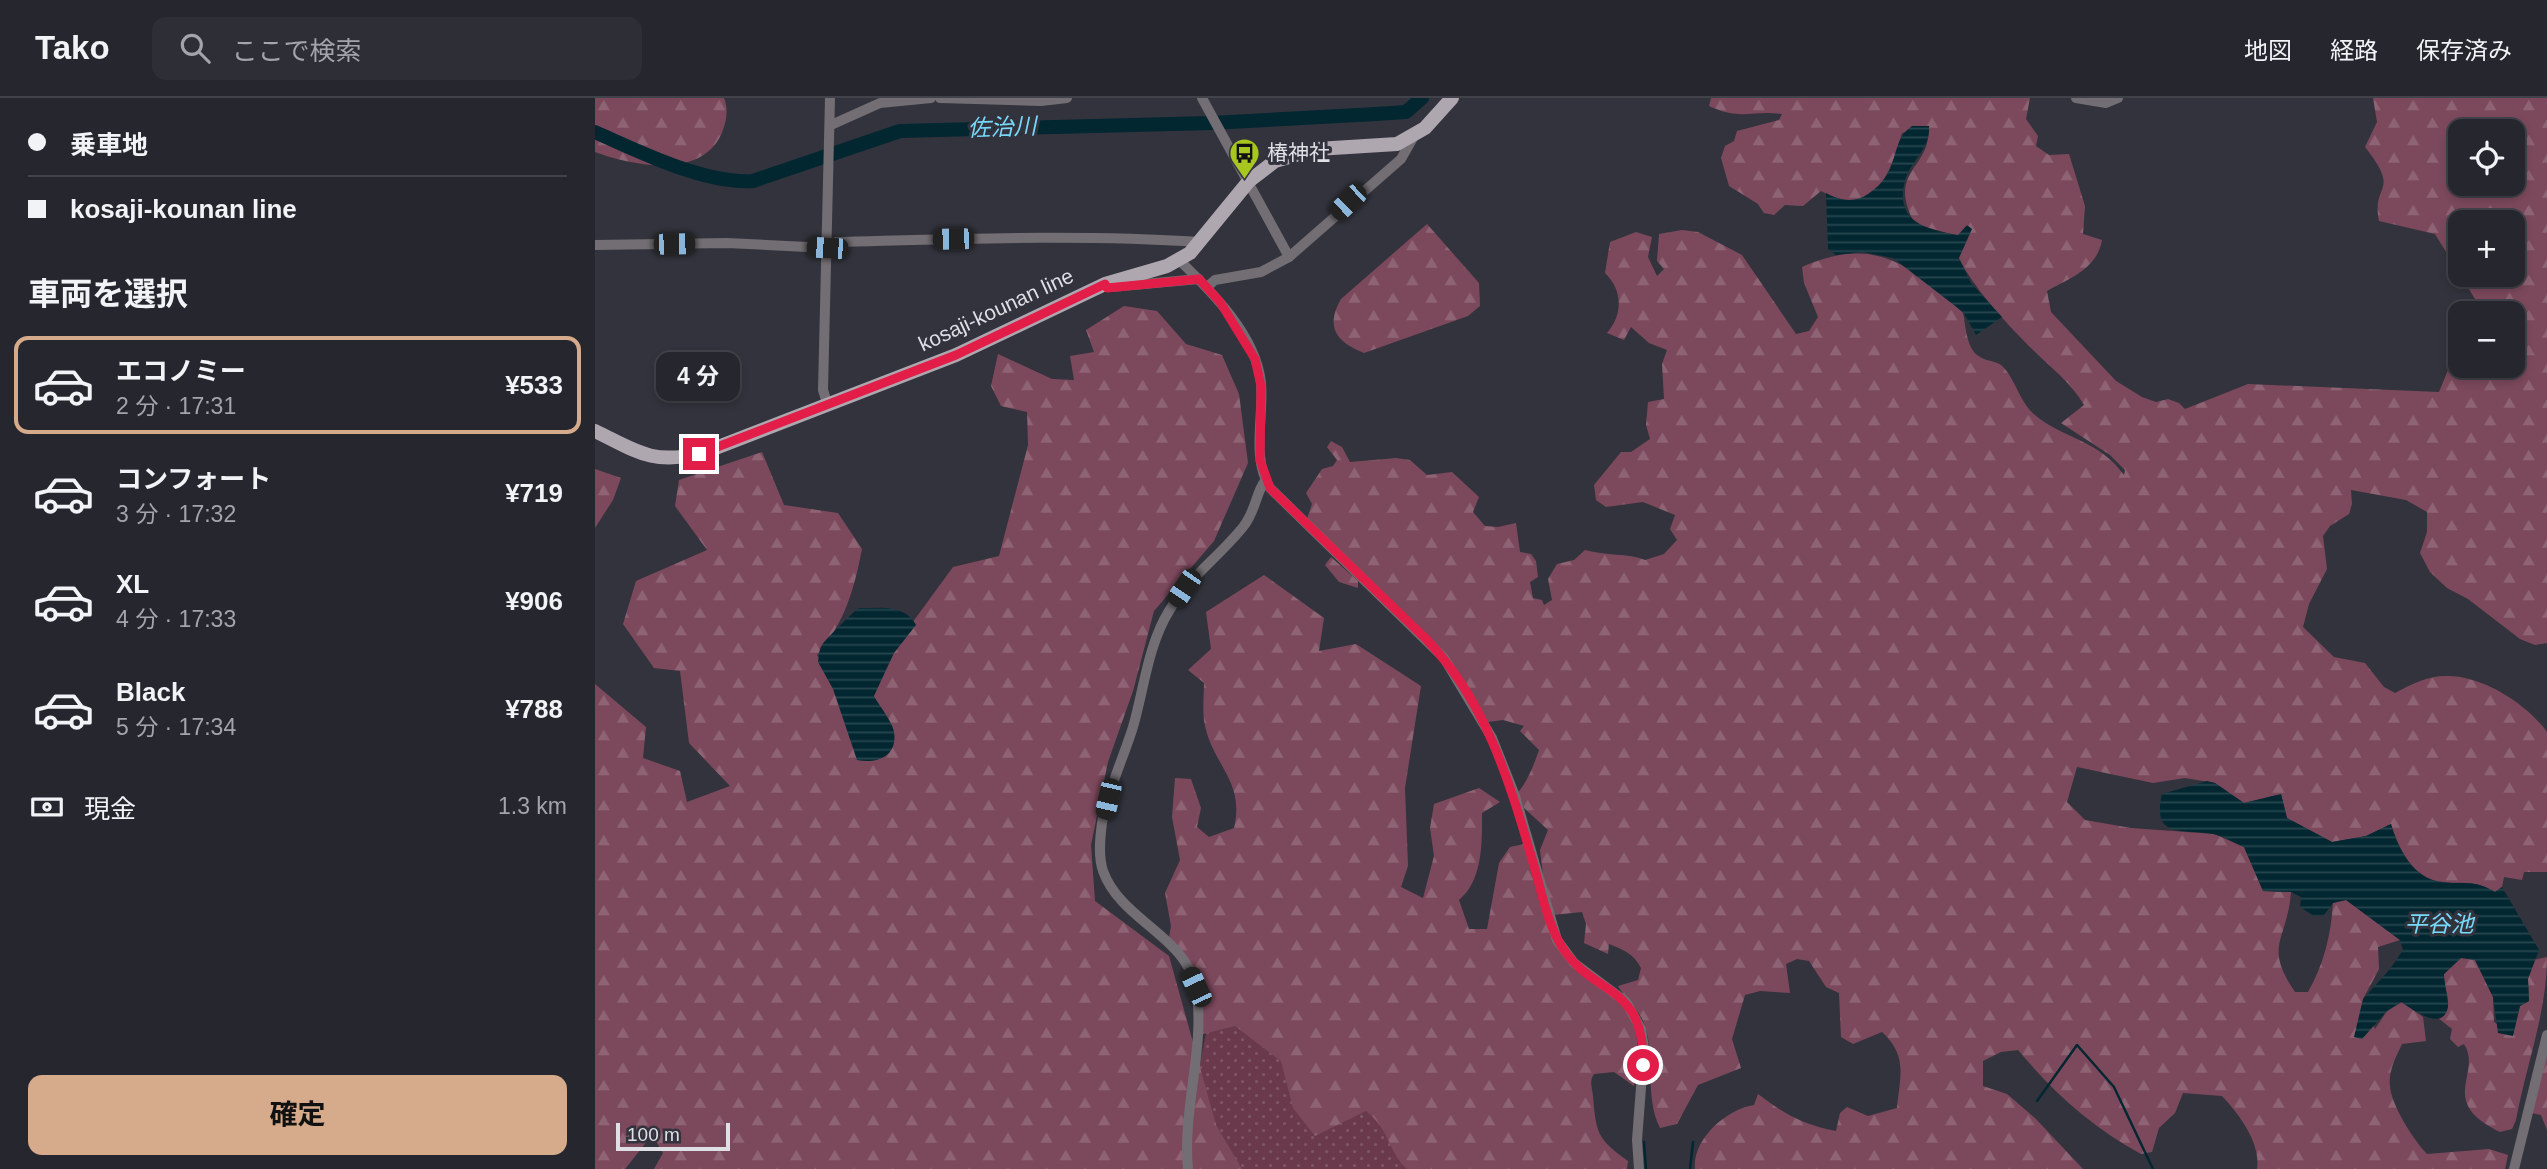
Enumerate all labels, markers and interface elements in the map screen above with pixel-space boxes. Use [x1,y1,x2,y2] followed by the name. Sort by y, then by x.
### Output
[152,17,642,80] search box
[35,29,110,66] text: Tako
[176,29,214,67] icon: search
[232,36,362,66] text: ここで検索
[2244,37,2292,64] text: 地図
[2330,37,2378,64] text: 経路
[2416,37,2512,64] text: 保存済み
[967,113,1040,141] water label: 佐治川
[2448,119,2525,378] map controls
[2448,119,2525,196] button: locate
[70,130,148,160] text: 乗車地
[1227,136,1261,180] bus stop icon: 椿神社
[1267,141,1330,164] place label: 椿神社
[1326,180,1371,224] car
[70,194,297,224] text: kosaji-kounan line
[2448,210,2525,287] button: +
[932,228,975,250] car
[653,233,696,255] car
[806,236,849,260] car
[915,264,1077,355] street label: kosaji-kounan line
[28,276,188,312] text: 車両を選択
[2448,301,2525,378] button: −
[657,352,741,402] callout: 4 分
[32,354,95,417] icon: car
[116,356,246,386] text: エコノミー
[677,363,719,389] text: 4 分
[505,370,563,400] text: ¥533
[116,393,236,419] text: 2 分 · 17:31
[683,438,715,470] route end
[32,462,95,525] icon: car
[116,464,271,494] text: コンフォート
[505,478,563,508] text: ¥719
[116,501,236,527] text: 3 分 · 17:32
[1164,565,1205,611] car
[116,569,149,599] text: XL
[32,570,95,633] icon: car
[505,586,563,616] text: ¥906
[116,606,236,632] text: 4 分 · 17:33
[116,677,185,707] text: Black
[32,678,95,741] icon: car
[505,694,563,724] text: ¥788
[116,714,236,740] text: 5 分 · 17:34
[1094,776,1123,822] car
[28,788,66,826] icon: cash
[498,793,567,819] text: 1.3 km
[84,794,136,824] text: 現金
[2405,911,2476,937] water label: 平谷池
[1178,964,1215,1010] car
[1627,1049,1659,1081] route start
[28,1075,567,1155] button: 確定
[616,1120,730,1152] scale bar
[627,1124,680,1145] text: 100 m

